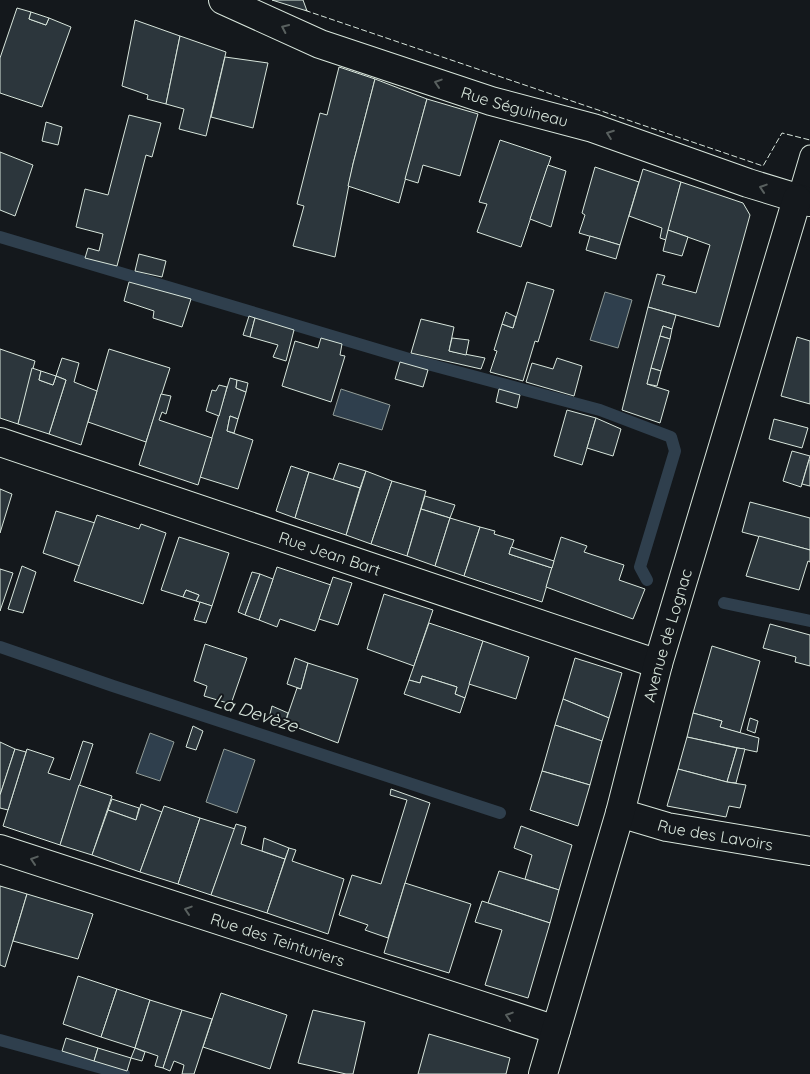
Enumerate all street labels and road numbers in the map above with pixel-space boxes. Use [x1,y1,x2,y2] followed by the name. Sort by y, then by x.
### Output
[458,82,570,131] street label: Rue Séguineau
[276,527,383,580] street label: Rue Jean Bart
[639,566,696,704] street label: Avenue de Lognac
[655,815,775,855] street label: Rue des Lavoirs
[208,908,347,971] street label: Rue des Teinturiers

